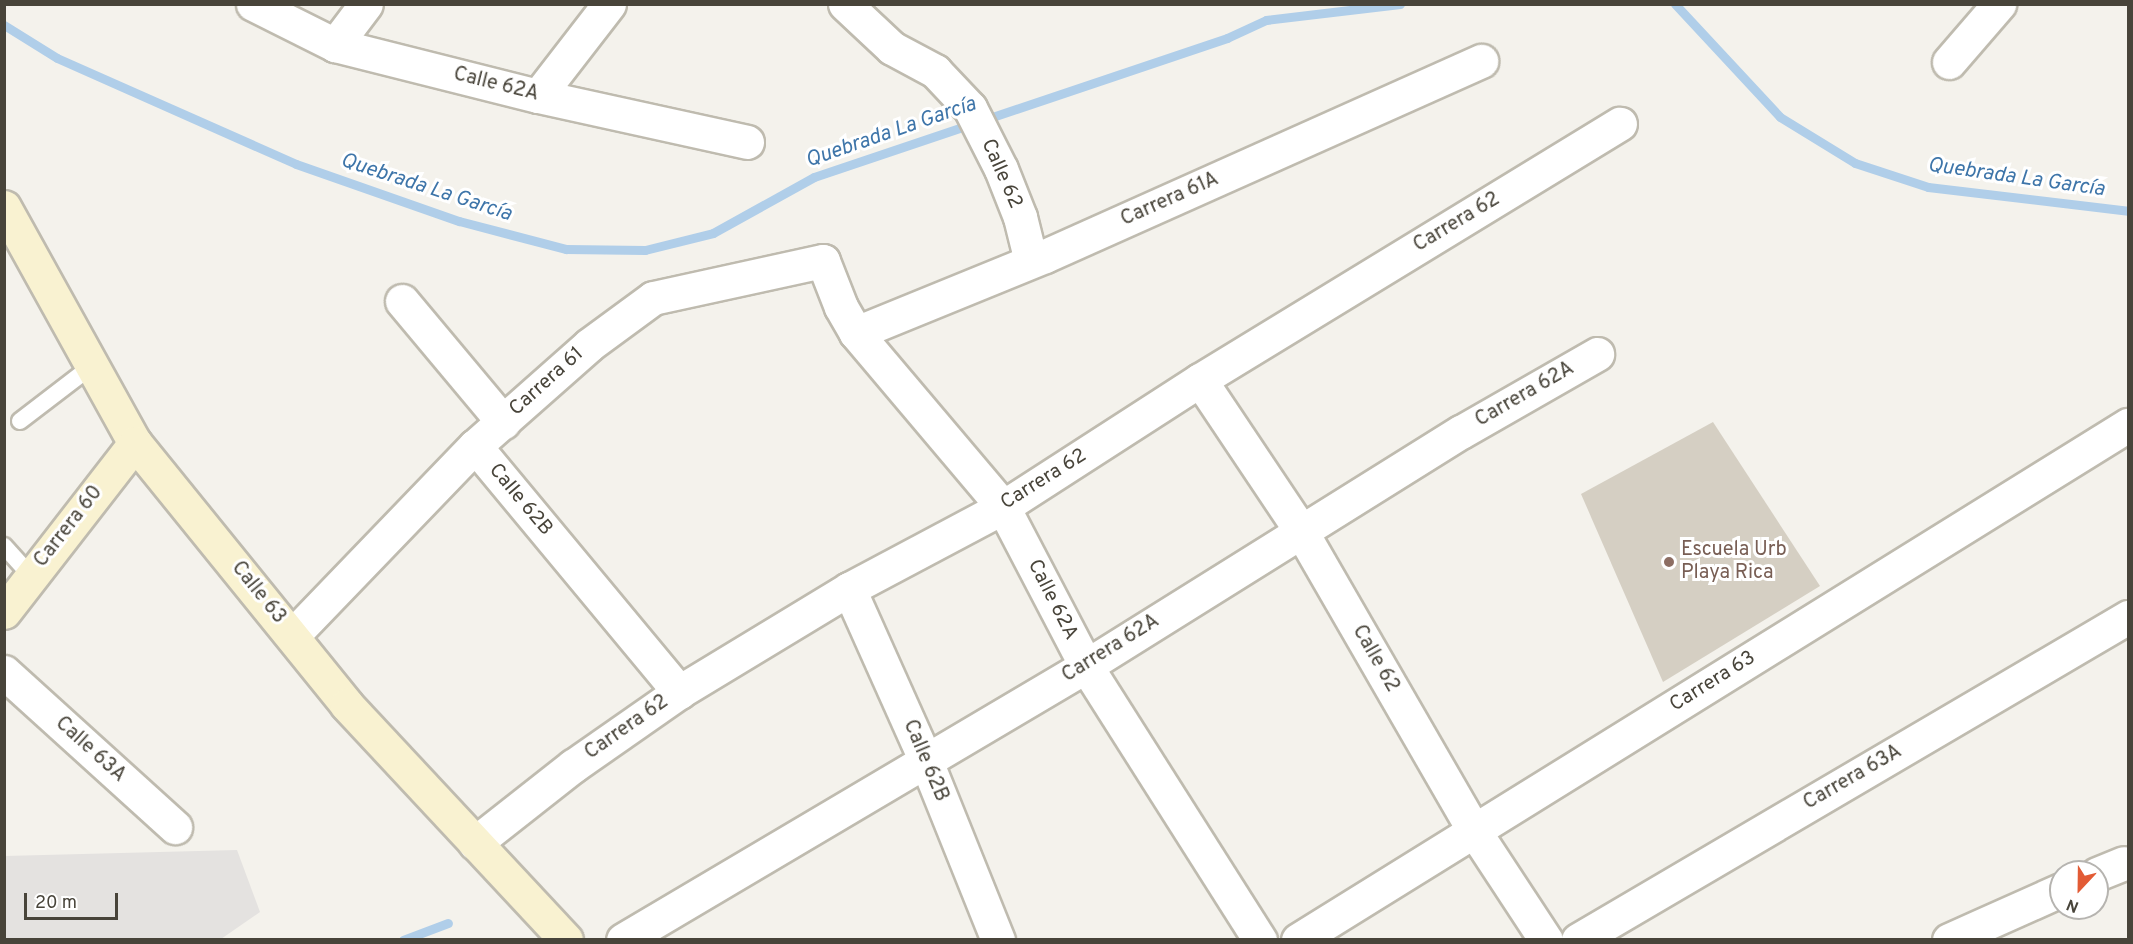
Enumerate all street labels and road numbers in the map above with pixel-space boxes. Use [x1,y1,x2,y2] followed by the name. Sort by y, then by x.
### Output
[451,63,541,107] street label: Calle 62A
[975,136,1027,212] street label: Calle 62
[1117,168,1223,232] street label: Carrera 61A
[1409,188,1505,258] street label: Carrera 62
[505,342,589,422] street label: Carrera 61
[1471,357,1579,433] street label: Carrera 62A
[997,444,1091,516] street label: Carrera 62
[483,459,557,541] street label: Calle 62B
[30,481,108,573] street label: Carrera 60
[1022,556,1082,644] street label: Calle 62A
[226,557,290,629] street label: Calle 63
[1058,610,1164,688] street label: Carrera 62A
[1346,621,1404,697] street label: Calle 62
[1666,646,1760,718] street label: Carrera 63
[581,691,673,765] street label: Carrera 62
[50,712,130,788] street label: Calle 63A
[897,716,953,806] street label: Calle 62B
[1800,740,1906,816] street label: Carrera 63A

